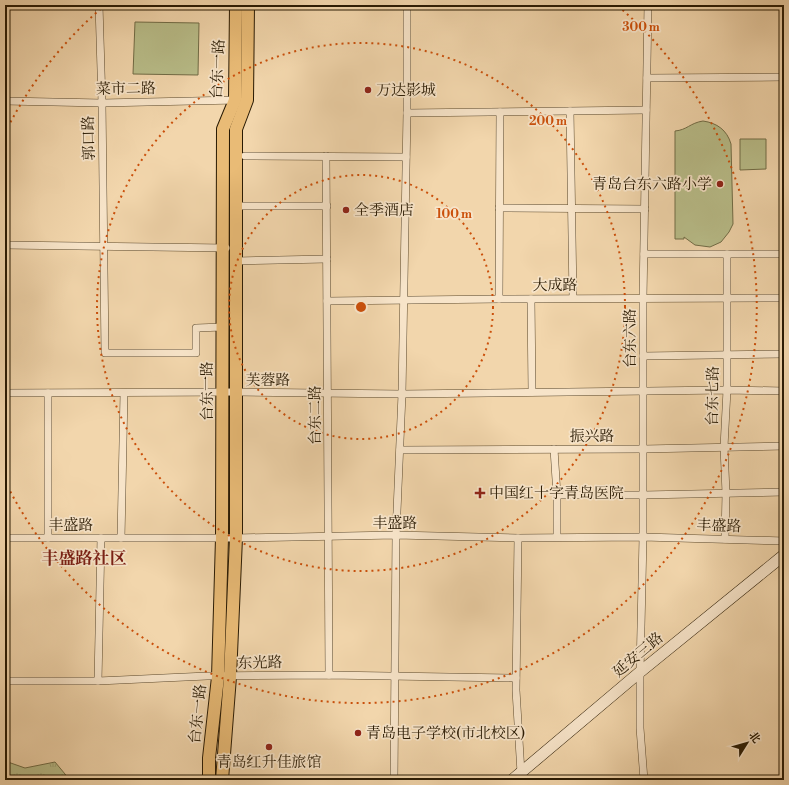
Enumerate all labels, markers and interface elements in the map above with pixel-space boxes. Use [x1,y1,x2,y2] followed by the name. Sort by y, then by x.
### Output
[622,20,660,35] text: 300 m
[207,39,229,99] street label: 台东一路
[96,79,156,99] street label: 菜市二路
[376,81,436,100] place label: 万达影城
[363,85,373,95] marker: 万达影城
[529,114,567,129] text: 200 m
[79,115,99,161] street label: 郭口路
[592,175,712,194] place label: 青岛台东六路小学
[715,179,725,189] marker: 青岛台东六路小学
[354,201,414,220] place label: 全季酒店
[341,205,351,215] marker: 全季酒店
[436,207,472,222] text: 100 m
[532,276,578,295] street label: 大成路
[354,300,368,314] centre of rings
[621,308,640,368] street label: 台东六路
[198,361,217,421] street label: 台东一路
[703,366,723,426] street label: 台东七路
[245,371,291,390] street label: 芙蓉路
[306,385,325,445] street label: 台东二路
[569,427,615,446] street label: 振兴路
[489,484,624,503] place label: 中国红十字青岛医院
[474,487,486,499] marker: 中国红十字青岛医院
[372,514,418,533] street label: 丰盛路
[48,516,94,535] street label: 丰盛路
[696,516,742,536] street label: 丰盛路
[42,548,127,570] district label: 丰盛路社区
[609,628,667,682] street label: 延安三路
[237,653,283,673] street label: 东光路
[185,683,211,745] street label: 台东一路
[727,723,767,763] north arrow
[366,724,525,743] place label: 青岛电子学校(市北校区)
[353,728,363,738] marker: 青岛电子学校(市北校区)
[745,729,763,746] text: 北
[264,742,274,752] marker: 青岛红升佳旅馆
[216,753,322,772] place label: 青岛红升佳旅馆

